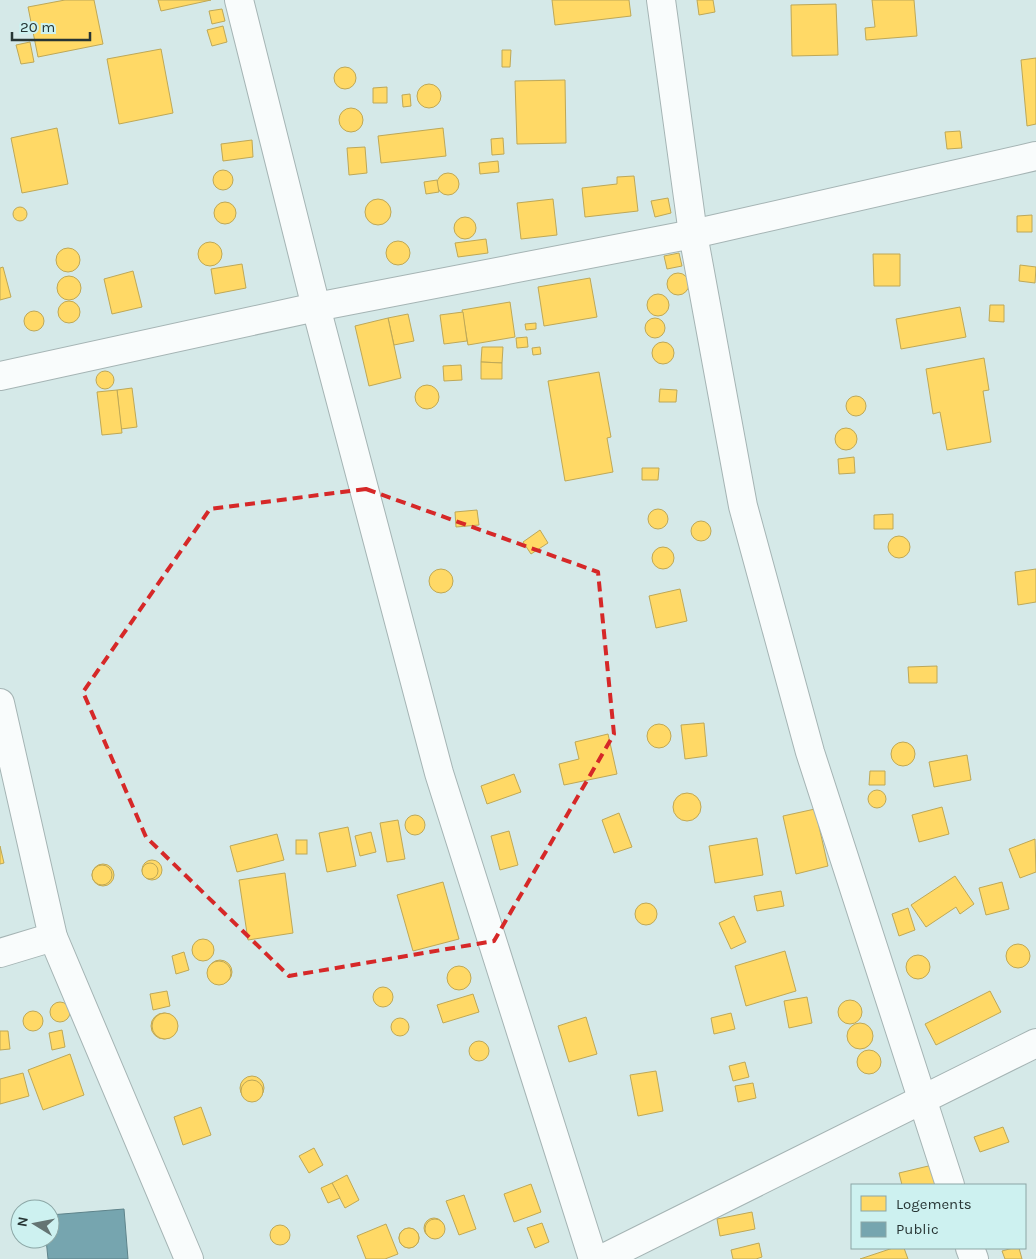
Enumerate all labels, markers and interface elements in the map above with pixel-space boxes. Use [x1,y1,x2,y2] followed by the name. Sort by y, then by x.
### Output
[12,10,90,42] scale bar
[20,18,55,36] text: 20 m
[851,1184,1026,1249] legend
[896,1195,972,1213] text: Logements
[10,1199,60,1249] north arrow
[13,1215,32,1228] text: N
[896,1220,939,1238] text: Public

